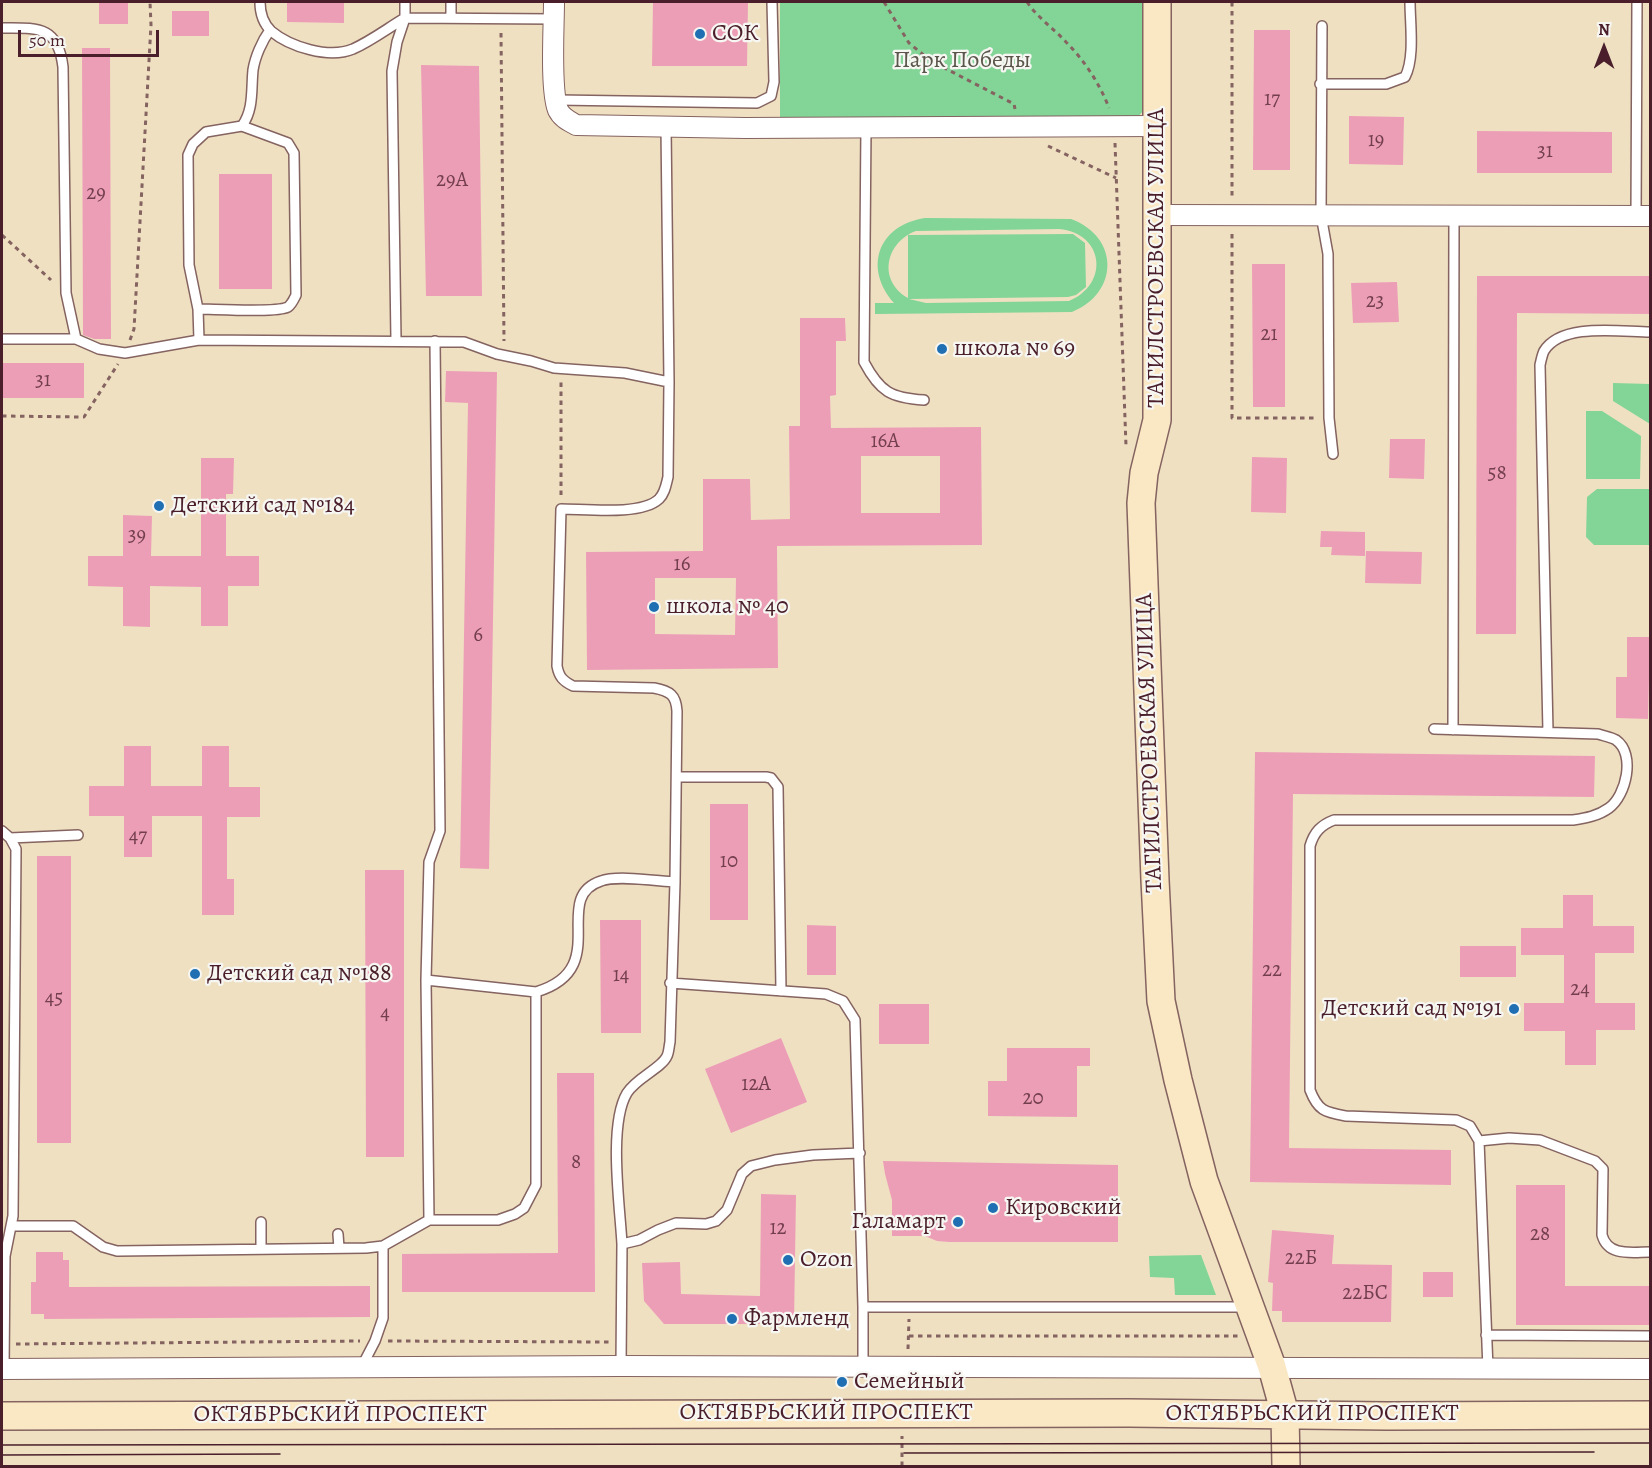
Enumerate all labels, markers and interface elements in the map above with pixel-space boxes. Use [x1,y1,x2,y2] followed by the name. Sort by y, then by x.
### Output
[21,18,162,56] scale bar
[1574,18,1634,78] north arrow
[1598,19,1610,41] text: N
[712,20,759,48] place label: СОК
[693,27,707,41] marker: СОК
[29,28,65,52] text: 50 m
[893,47,1031,75] park label: Парк Победы
[1264,87,1280,113] house number: 17
[1143,108,1171,408] street label: ТАГИЛСТРОЕВСКАЯ УЛИЦА
[1368,128,1384,154] house number: 19
[1537,139,1553,165] house number: 31
[436,168,468,194] house number: 29А
[86,181,106,207] house number: 29
[1366,289,1384,315] house number: 23
[1260,322,1278,348] house number: 21
[954,335,1075,363] place label: школа № 69
[935,342,949,356] marker: школа № 69
[35,368,51,394] house number: 31
[870,429,900,455] house number: 16А
[1487,461,1507,487] house number: 58
[171,492,355,520] place label: Детский сад №184
[152,499,166,513] marker: Детский сад №184
[128,523,146,549] house number: 39
[674,552,690,578] house number: 16
[666,593,789,621] place label: школа № 40
[1130,593,1170,893] street label: ТАГИЛСТРОЕВСКАЯ УЛИЦА
[647,600,661,614] marker: школа № 40
[473,623,483,649] house number: 6
[129,824,147,850] house number: 47
[720,849,738,875] house number: 10
[1262,958,1282,984] house number: 22
[207,960,392,988] place label: Детский сад №188
[613,963,629,989] house number: 14
[188,967,202,981] marker: Детский сад №188
[1570,977,1590,1003] house number: 24
[45,986,63,1012] house number: 45
[1321,995,1502,1023] place label: Детский сад №191
[380,1001,390,1027] house number: 4
[1507,1002,1521,1016] marker: Детский сад №191
[741,1072,771,1098] house number: 12А
[1022,1086,1044,1112] house number: 20
[571,1150,581,1176] house number: 8
[1005,1194,1122,1222] place label: Кировский
[986,1201,1000,1215] marker: Кировский
[851,1208,946,1236] place label: Галамарт
[951,1215,965,1229] marker: Галамарт
[769,1216,787,1242] house number: 12
[1530,1222,1550,1248] house number: 28
[800,1246,853,1274] place label: Ozon
[1285,1246,1317,1272] house number: 22Б
[781,1253,795,1267] marker: Ozon
[1342,1281,1388,1307] house number: 22БС
[744,1305,849,1333] place label: Фармленд
[725,1312,739,1326] marker: Фармленд
[854,1368,965,1396] place label: Семейный
[835,1375,849,1389] marker: Семейный
[679,1399,973,1427] street label: ОКТЯБРЬСКИЙ ПРОСПЕКТ
[1165,1400,1459,1428] street label: ОКТЯБРЬСКИЙ ПРОСПЕКТ
[193,1401,487,1429] street label: ОКТЯБРЬСКИЙ ПРОСПЕКТ

